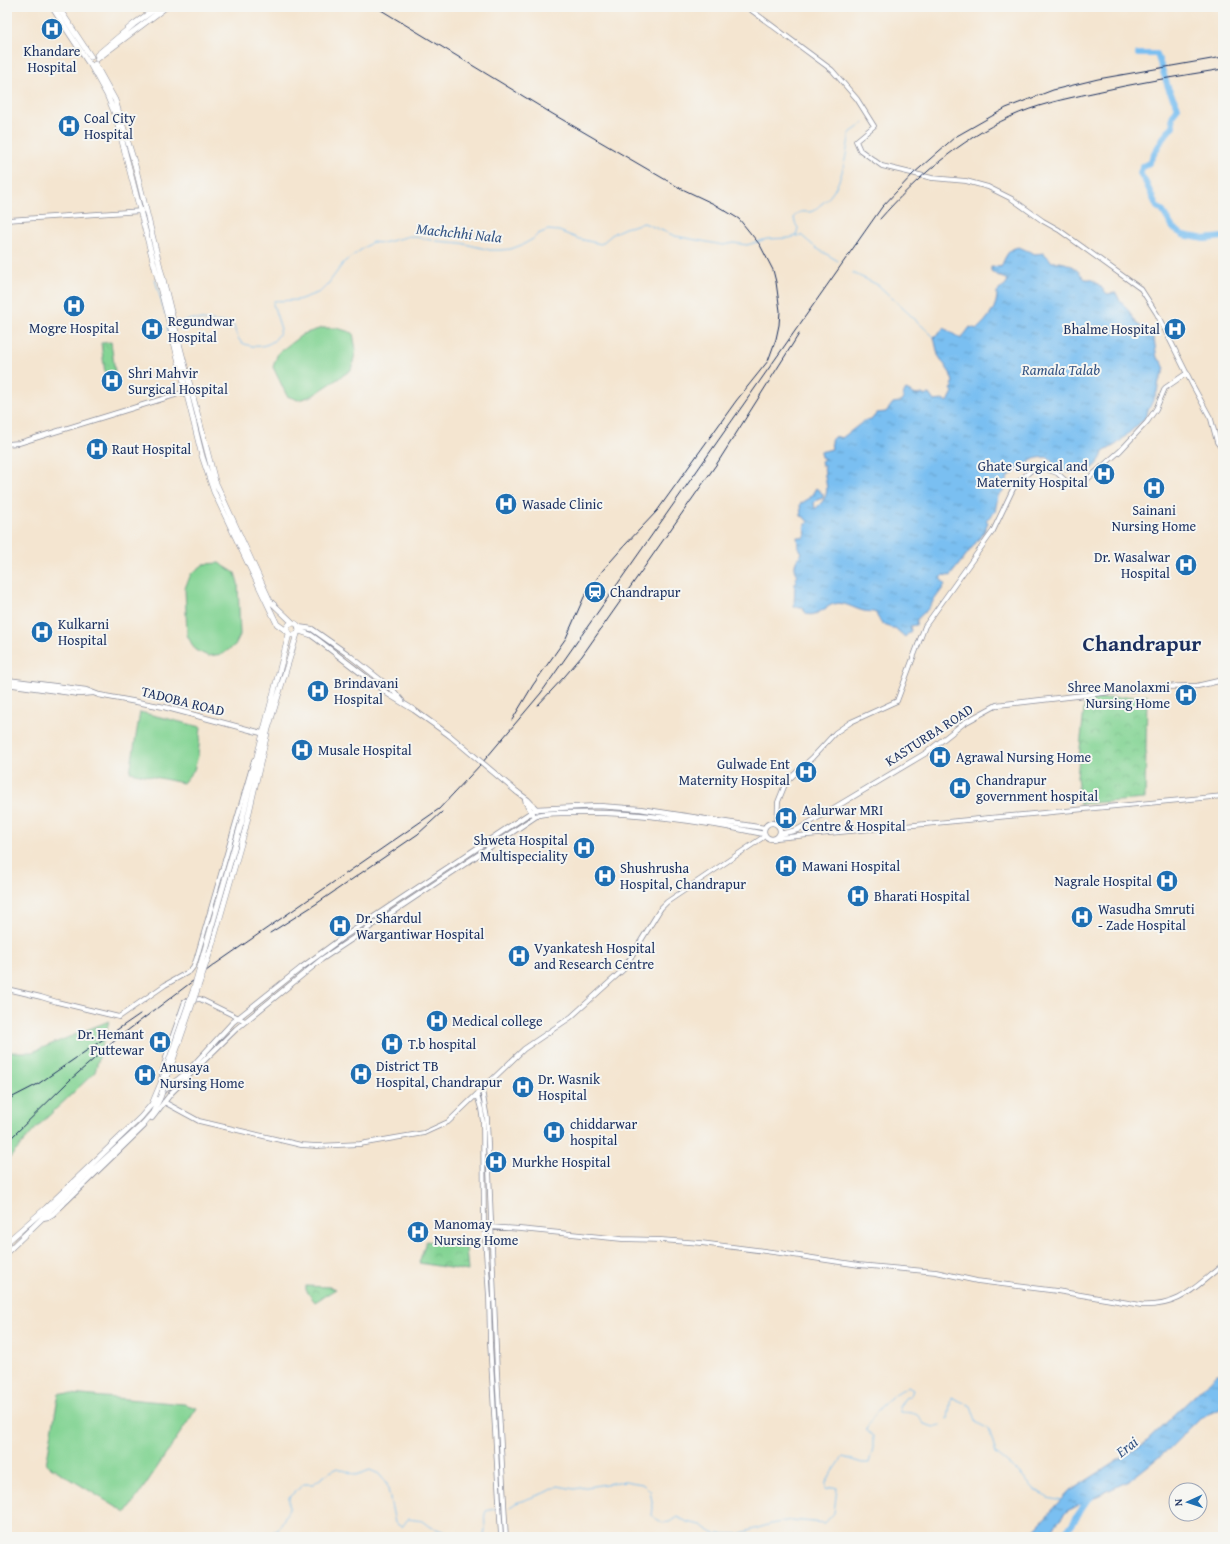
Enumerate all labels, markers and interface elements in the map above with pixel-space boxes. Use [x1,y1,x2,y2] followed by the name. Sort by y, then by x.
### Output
[39,16,65,42] hospital icon: Khandare Hospital
[24,41,81,77] place label: Khandare Hospital
[84,108,136,144] place label: Coal City Hospital
[56,113,82,139] hospital icon: Coal City Hospital
[415,218,503,247] water label: Machchhi Nala
[61,293,87,319] hospital icon: Mogre Hospital
[168,311,235,347] place label: Regundwar Hospital
[139,316,165,342] hospital icon: Regundwar Hospital
[1162,316,1188,342] hospital icon: Bhalme Hospital
[29,318,119,338] place label: Mogre Hospital
[1064,319,1160,339] place label: Bhalme Hospital
[1021,359,1100,380] water label: Ramala Talab
[128,363,228,399] place label: Shri Mahvir Surgical Hospital
[99,368,125,394] hospital icon: Shri Mahvir Surgical Hospital
[84,436,110,462] hospital icon: Raut Hospital
[112,439,191,459] place label: Raut Hospital
[977,456,1089,492] place label: Ghate Surgical and Maternity Hospital
[1091,461,1117,487] hospital icon: Ghate Surgical and Maternity Hospital
[1141,475,1167,501] hospital icon: Sainani Nursing Home
[493,491,519,517] hospital icon: Wasade Clinic
[522,494,603,514] place label: Wasade Clinic
[1112,500,1197,536] place label: Sainani Nursing Home
[1094,547,1170,583] place label: Dr. Wasalwar Hospital
[1173,552,1199,578] hospital icon: Dr. Wasalwar Hospital
[582,579,608,605] station icon: Chandrapur
[610,582,681,602] place label: Chandrapur
[58,614,109,650] place label: Kulkarni Hospital
[29,619,55,645] hospital icon: Kulkarni Hospital
[1083,627,1201,659] district label: Chandrapur
[334,673,399,709] place label: Brindavani Hospital
[1067,677,1170,713] place label: Shree Manolaxmi Nursing Home
[305,678,331,704] hospital icon: Brindavani Hospital
[139,681,227,721] street label: TADOBA ROAD
[1173,682,1199,708] hospital icon: Shree Manolaxmi Nursing Home
[881,699,977,771] street label: KASTURBA ROAD
[289,737,315,763] hospital icon: Musale Hospital
[318,740,412,760] place label: Musale Hospital
[927,744,953,770] hospital icon: Agrawal Nursing Home
[956,747,1092,767] place label: Agrawal Nursing Home
[679,754,790,790] place label: Gulwade Ent Maternity Hospital
[793,759,819,785] hospital icon: Gulwade Ent Maternity Hospital
[976,770,1098,806] place label: Chandrapur government hospital
[947,775,973,801] hospital icon: Chandrapur government hospital
[802,800,906,836] place label: Aalurwar MRI Centre & Hospital
[773,805,799,831] hospital icon: Aalurwar MRI Centre & Hospital
[473,830,568,866] place label: Shweta Hospital Multispeciality
[571,835,597,861] hospital icon: Shweta Hospital Multispeciality
[773,853,799,879] hospital icon: Mawani Hospital
[802,856,900,876] place label: Mawani Hospital
[620,858,746,894] place label: Shushrusha Hospital, Chandrapur
[592,863,618,889] hospital icon: Shushrusha Hospital, Chandrapur
[1154,868,1180,894] hospital icon: Nagrale Hospital
[1054,871,1152,891] place label: Nagrale Hospital
[845,883,871,909] hospital icon: Bharati Hospital
[874,886,970,906] place label: Bharati Hospital
[1098,899,1195,935] place label: Wasudha Smruti - Zade Hospital
[1069,904,1095,930] hospital icon: Wasudha Smruti - Zade Hospital
[356,908,484,944] place label: Dr. Shardul Wargantiwar Hospital
[327,913,353,939] hospital icon: Dr. Shardul Wargantiwar Hospital
[534,938,655,974] place label: Vyankatesh Hospital and Research Centre
[506,943,532,969] hospital icon: Vyankatesh Hospital and Research Centre
[424,1008,450,1034] hospital icon: Medical college
[452,1011,543,1031] place label: Medical college
[78,1024,144,1060] place label: Dr. Hemant Puttewar
[147,1029,173,1055] hospital icon: Dr. Hemant Puttewar
[379,1031,405,1057] hospital icon: T.b hospital
[408,1034,476,1054] place label: T.b hospital
[376,1056,502,1092] place label: District TB Hospital, Chandrapur
[160,1057,245,1093] place label: Anusaya Nursing Home
[348,1061,374,1087] hospital icon: District TB Hospital, Chandrapur
[132,1062,158,1088] hospital icon: Anusaya Nursing Home
[538,1069,601,1105] place label: Dr. Wasnik Hospital
[510,1074,536,1100] hospital icon: Dr. Wasnik Hospital
[570,1114,637,1150] place label: chiddarwar hospital
[541,1119,567,1145] hospital icon: chiddarwar hospital
[483,1149,509,1175] hospital icon: Murkhe Hospital
[512,1152,610,1172] place label: Murkhe Hospital
[434,1214,519,1250] place label: Manomay Nursing Home
[405,1219,431,1245] hospital icon: Manomay Nursing Home
[1110,1431,1142,1463] water label: Erai
[1168,1482,1208,1522] north arrow
[1170,1498,1186,1507] text: N

